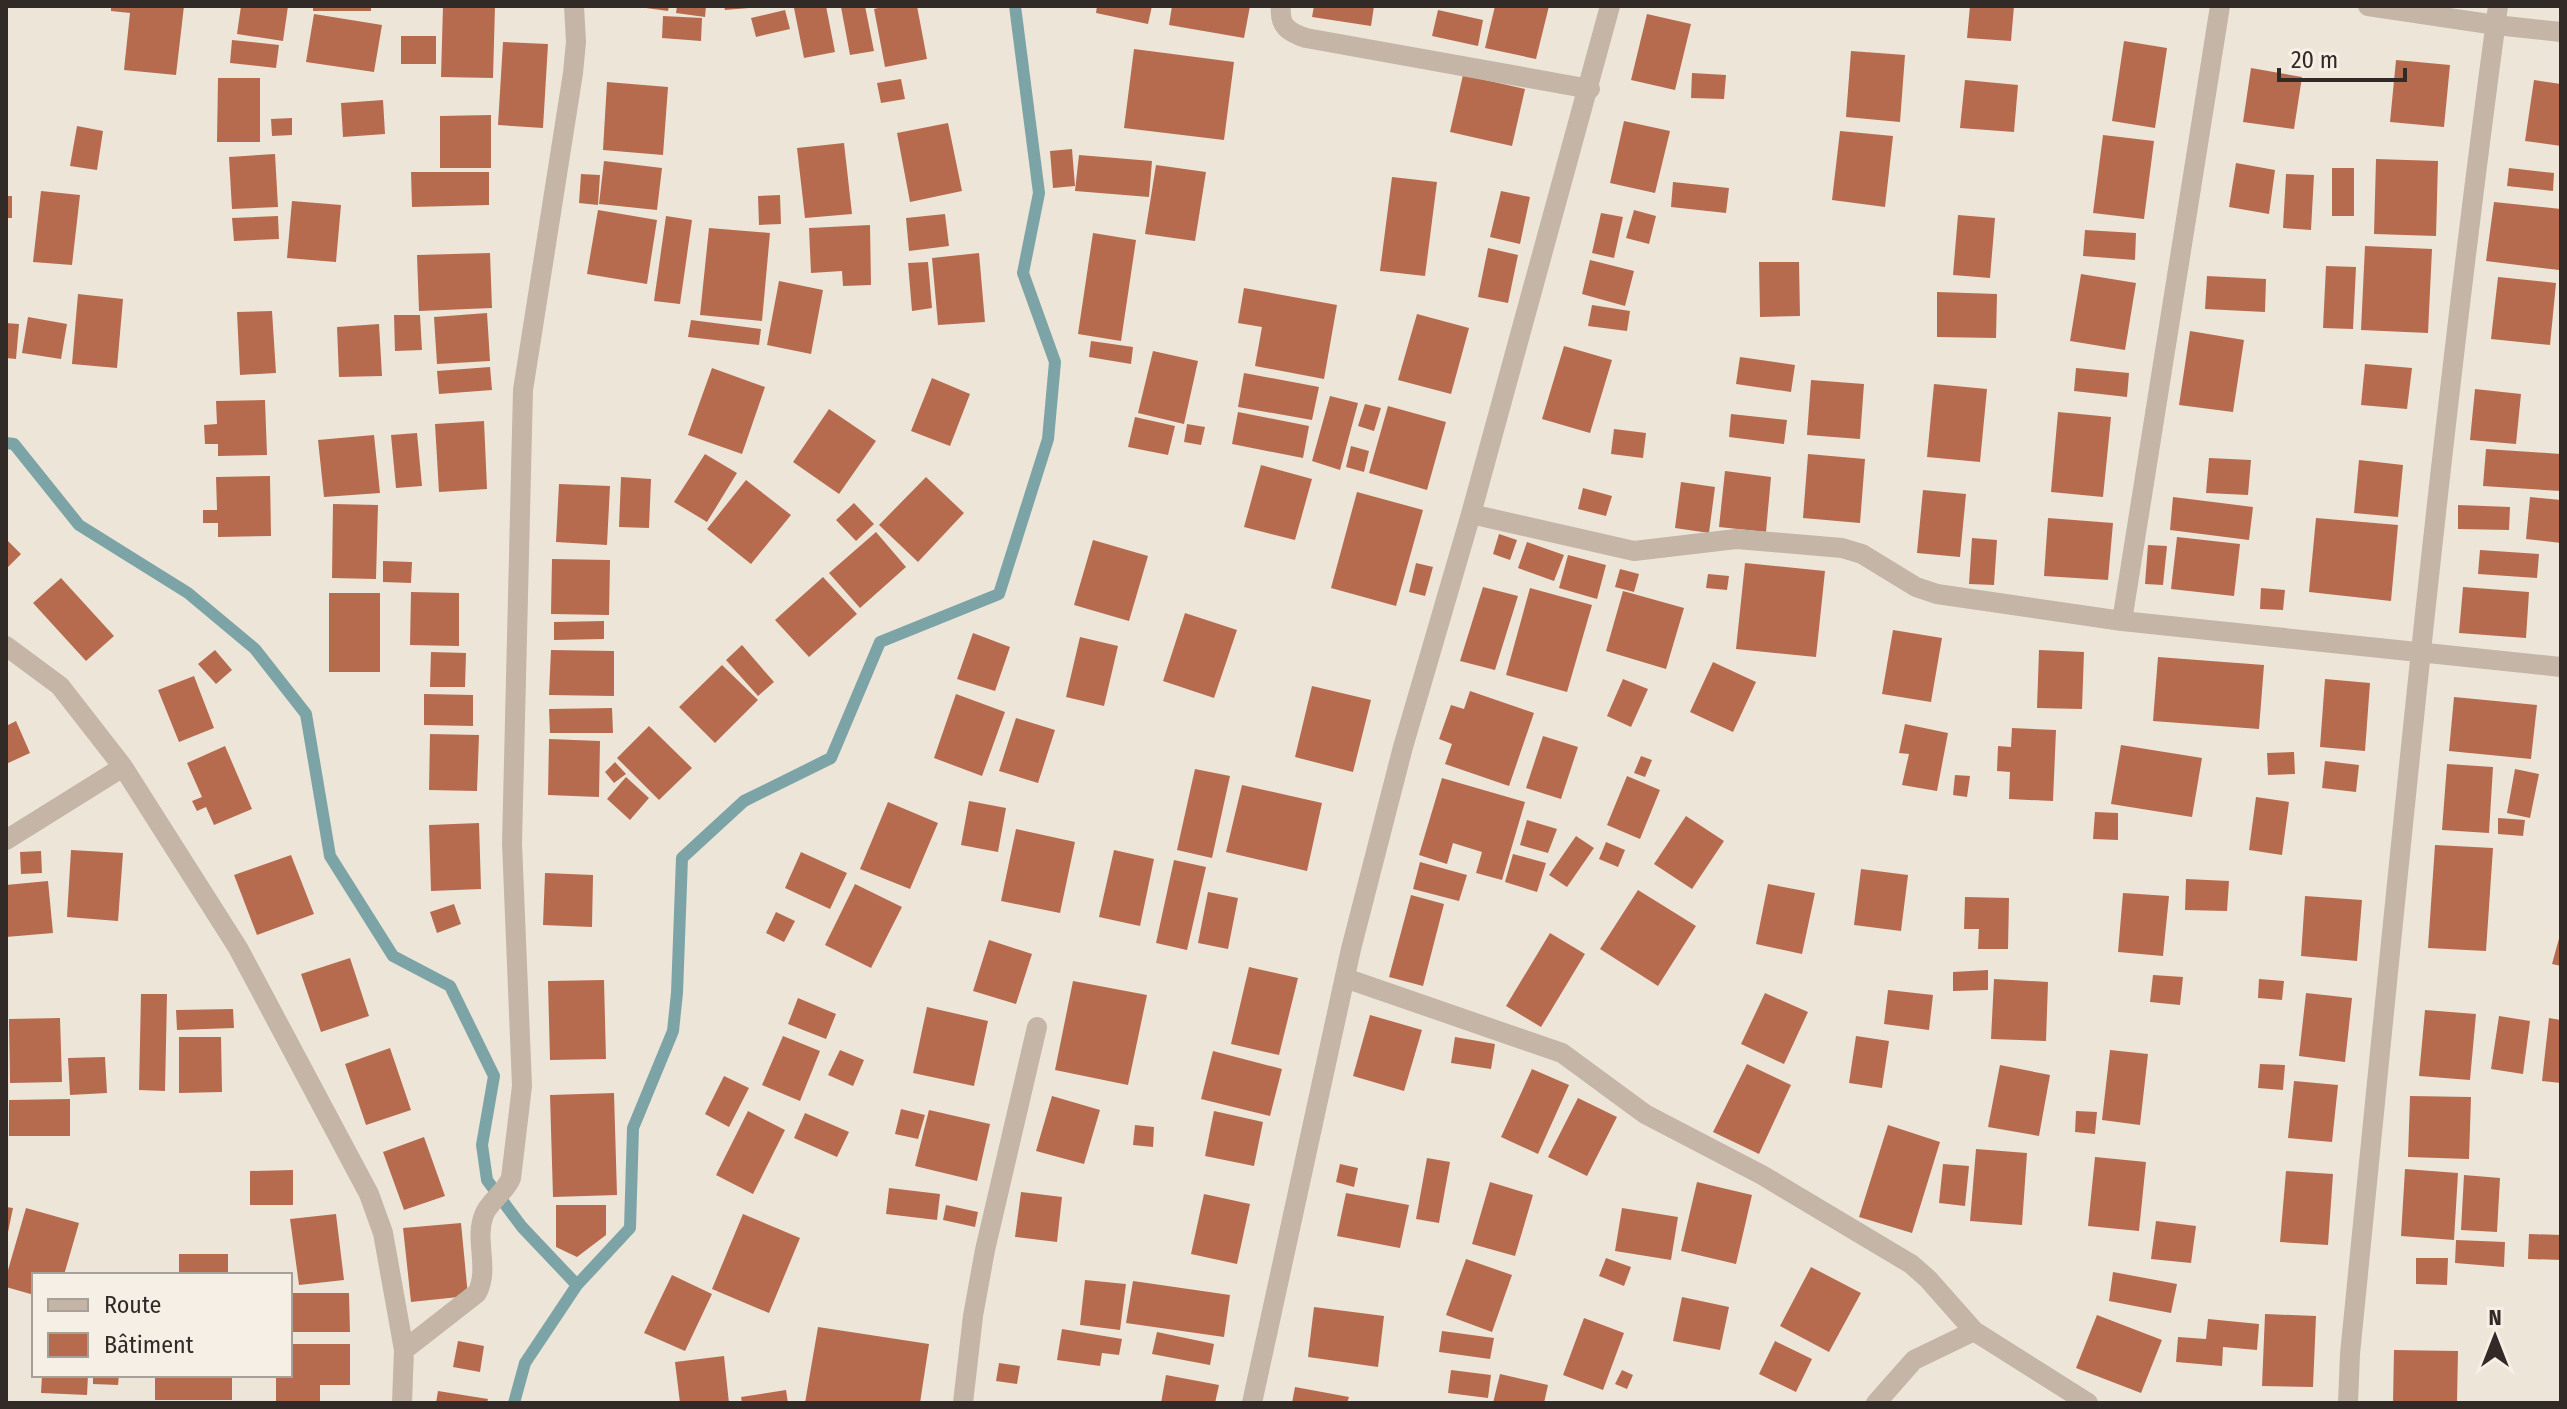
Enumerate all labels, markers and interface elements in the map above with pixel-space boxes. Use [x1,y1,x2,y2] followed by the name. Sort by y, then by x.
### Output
[2279,32,2405,82] scale bar
[2291,46,2338,74] text: 20 m
[32,1273,292,1377] legend
[104,1291,161,1319] text: Route
[2455,1297,2535,1377] north arrow
[2488,1304,2502,1331] text: N
[104,1331,194,1359] text: Bâtiment

